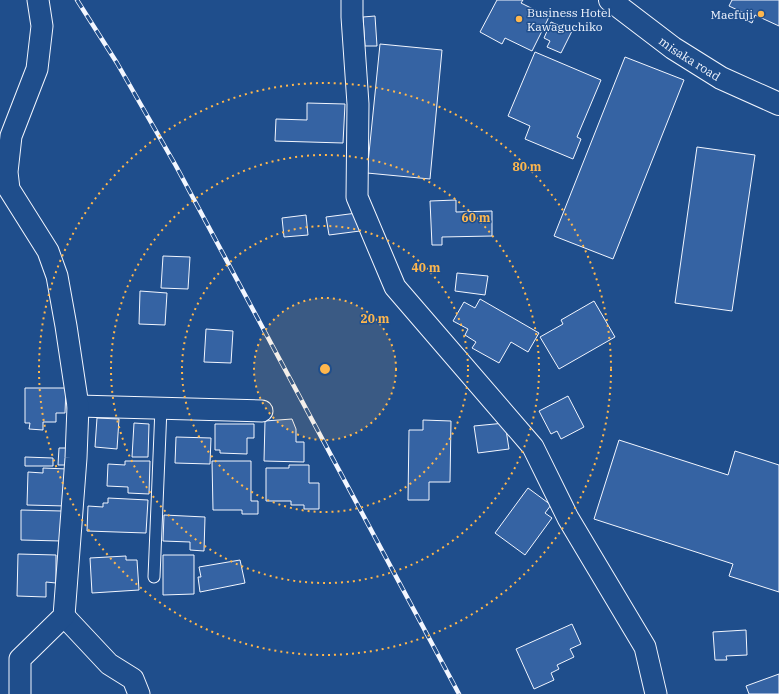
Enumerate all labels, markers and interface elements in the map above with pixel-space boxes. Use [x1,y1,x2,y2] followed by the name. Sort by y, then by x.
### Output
[527,5,611,34] place label: Business Hotel Kawaguchiko
[711,7,753,22] place label: Maefuji
[756,9,766,19] marker: Maefuji
[514,14,524,24] marker: Business Hotel Kawaguchiko
[656,33,723,83] street label: misaka road
[513,159,542,174] text: 80 m
[462,210,491,225] text: 60 m
[412,260,441,275] text: 40 m
[361,311,390,326] text: 20 m
[318,362,332,376] centre of rings

